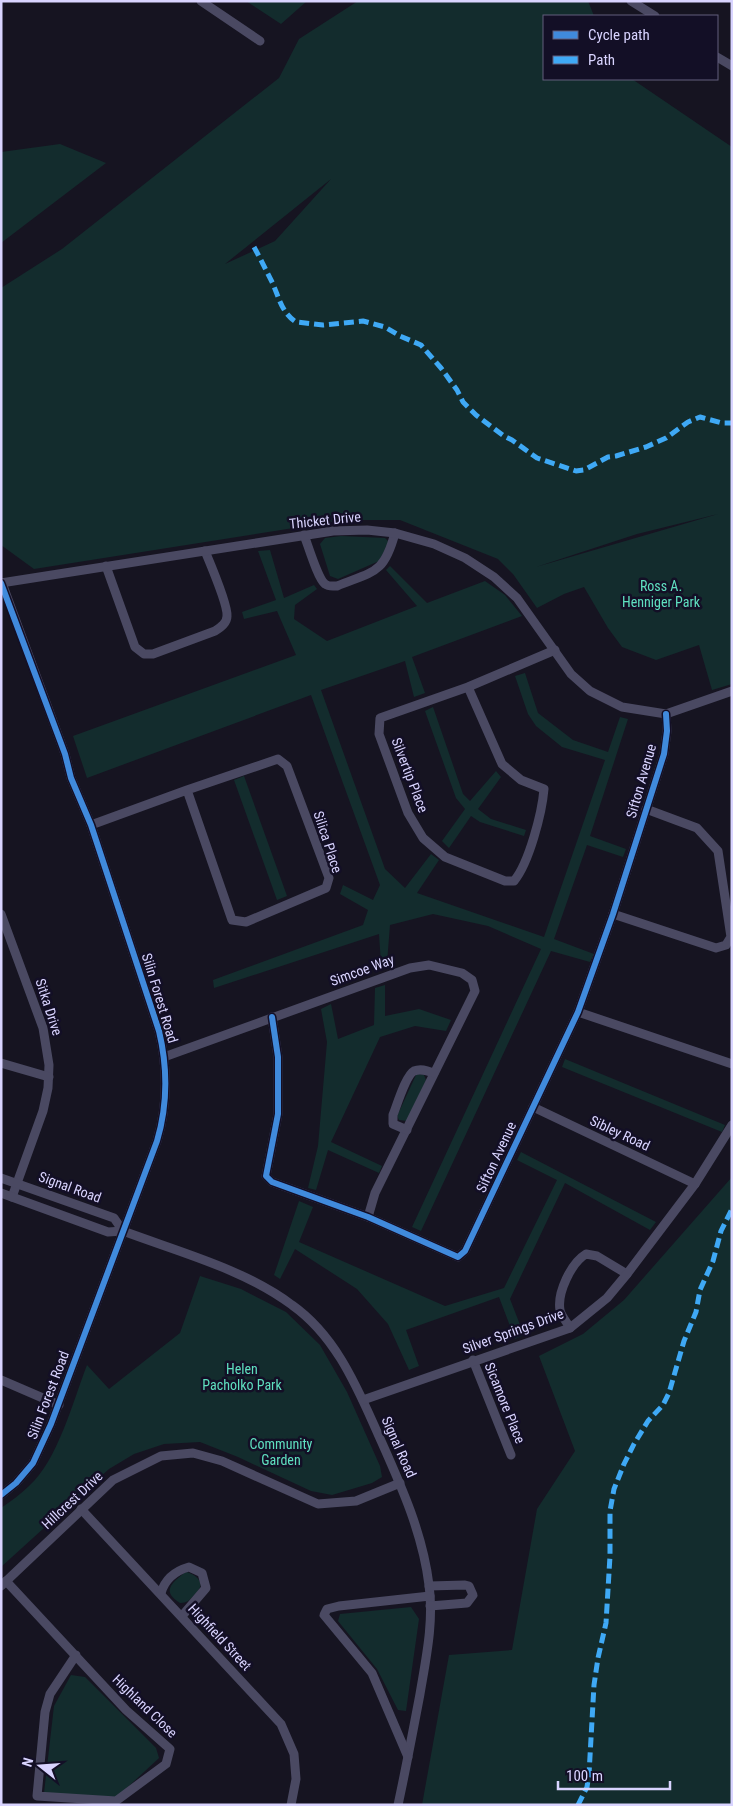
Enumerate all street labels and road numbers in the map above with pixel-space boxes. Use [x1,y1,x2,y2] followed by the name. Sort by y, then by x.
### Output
[288,508,362,532] street label: Thicket Drive
[388,735,432,815] street label: Silvertip Place
[623,742,659,820] street label: Sifton Avenue
[311,809,346,875] street label: Silica Place
[139,951,181,1045] street label: Silin Forest Road
[328,951,396,989] street label: Simcoe Way
[32,977,66,1038] street label: Sitka Drive
[588,1112,652,1154] street label: Sibley Road
[473,1119,520,1195] street label: Sifton Avenue
[37,1168,103,1206] street label: Signal Road
[460,1305,566,1357] street label: Silver Springs Drive
[24,1349,72,1441] street label: Silin Forest Road
[482,1360,529,1446] street label: Sicamore Place
[378,1414,420,1480] street label: Signal Road
[38,1468,106,1532] street label: Hillcrest Drive
[185,1600,255,1674] street label: Highfield Street
[109,1671,181,1741] street label: Highland Close

